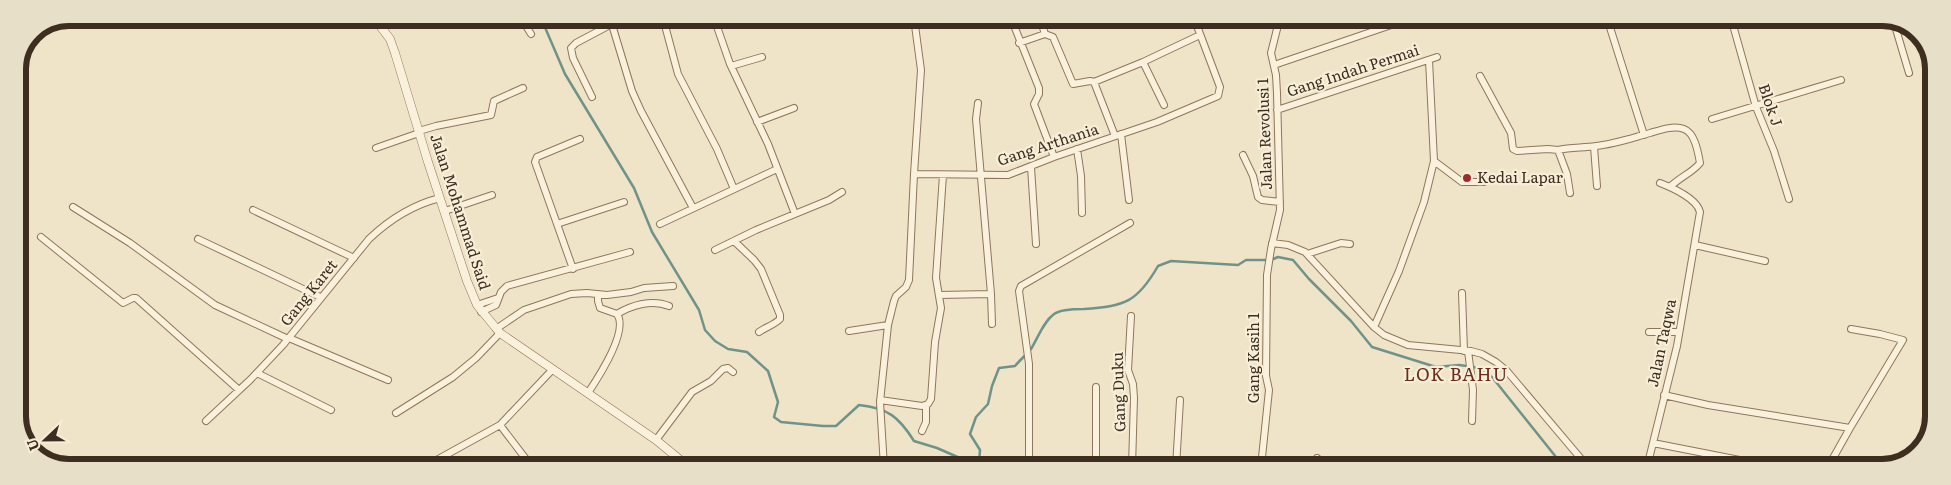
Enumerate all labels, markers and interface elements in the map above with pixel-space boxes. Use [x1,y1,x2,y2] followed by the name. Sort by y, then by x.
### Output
[1283,37,1422,102] street label: Gang Indah Permai
[1250,78,1277,190] street label: Jalan Revolusi 1
[1753,80,1789,129] street label: Blok J
[994,116,1102,171] street label: Gang Arthania
[425,130,498,293] street label: Jalan Mohammad Said
[1477,165,1563,188] place label: Kedai Lapar
[1461,172,1473,184] marker: Kedai Lapar
[274,254,342,330] street label: Gang Karet
[1640,296,1681,389] street label: Jalan Taqwa
[1241,313,1264,403] street label: Gang Kasih 1
[1105,351,1130,432] street label: Gang Duku
[1404,360,1508,387] district label: LOK BAHU
[20,415,70,465] north arrow
[21,436,43,454] text: U

